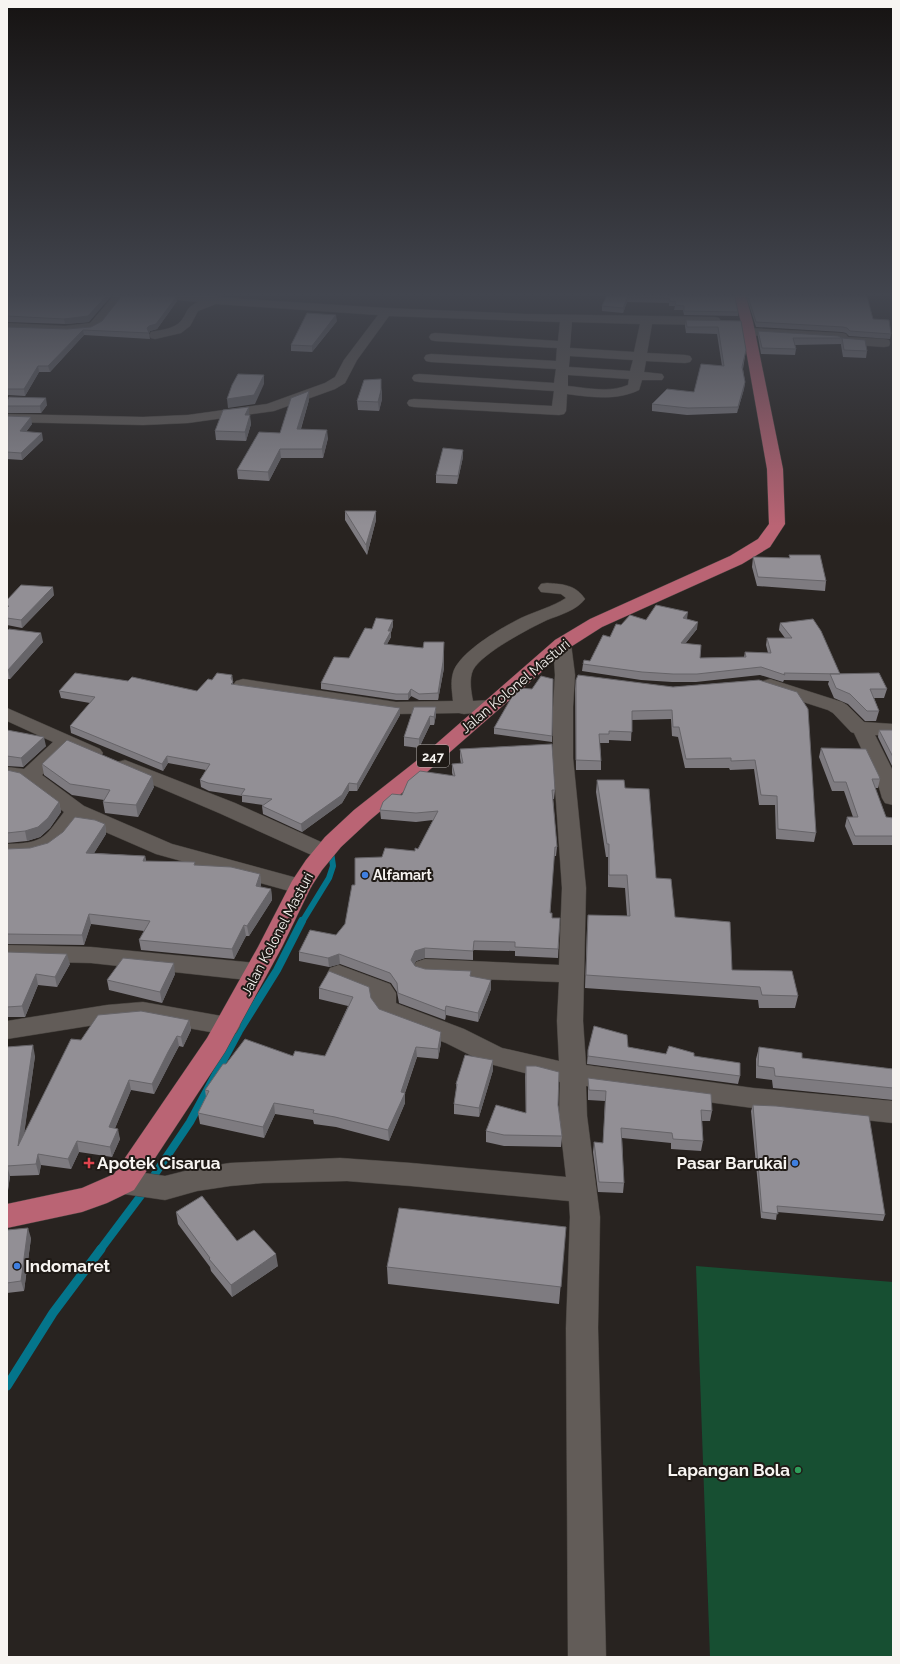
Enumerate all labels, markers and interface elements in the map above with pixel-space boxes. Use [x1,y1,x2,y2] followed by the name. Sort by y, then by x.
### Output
[457,636,573,736] street label: Jalan Kolonel Masturi
[417,745,449,767] road number: 247
[373,867,432,883] place label: Alfamart
[238,870,316,998] street label: Jalan Kolonel Masturi
[360,870,370,880] marker: Alfamart
[97,1153,221,1173] place label: Apotek Cisarua
[676,1153,787,1173] place label: Pasar Barukai
[84,1158,94,1168] marker: Apotek Cisarua
[790,1158,800,1168] marker: Pasar Barukai
[25,1256,111,1276] place label: Indomaret
[12,1261,22,1271] marker: Indomaret
[668,1460,790,1480] place label: Lapangan Bola
[793,1465,803,1475] marker: Lapangan Bola

